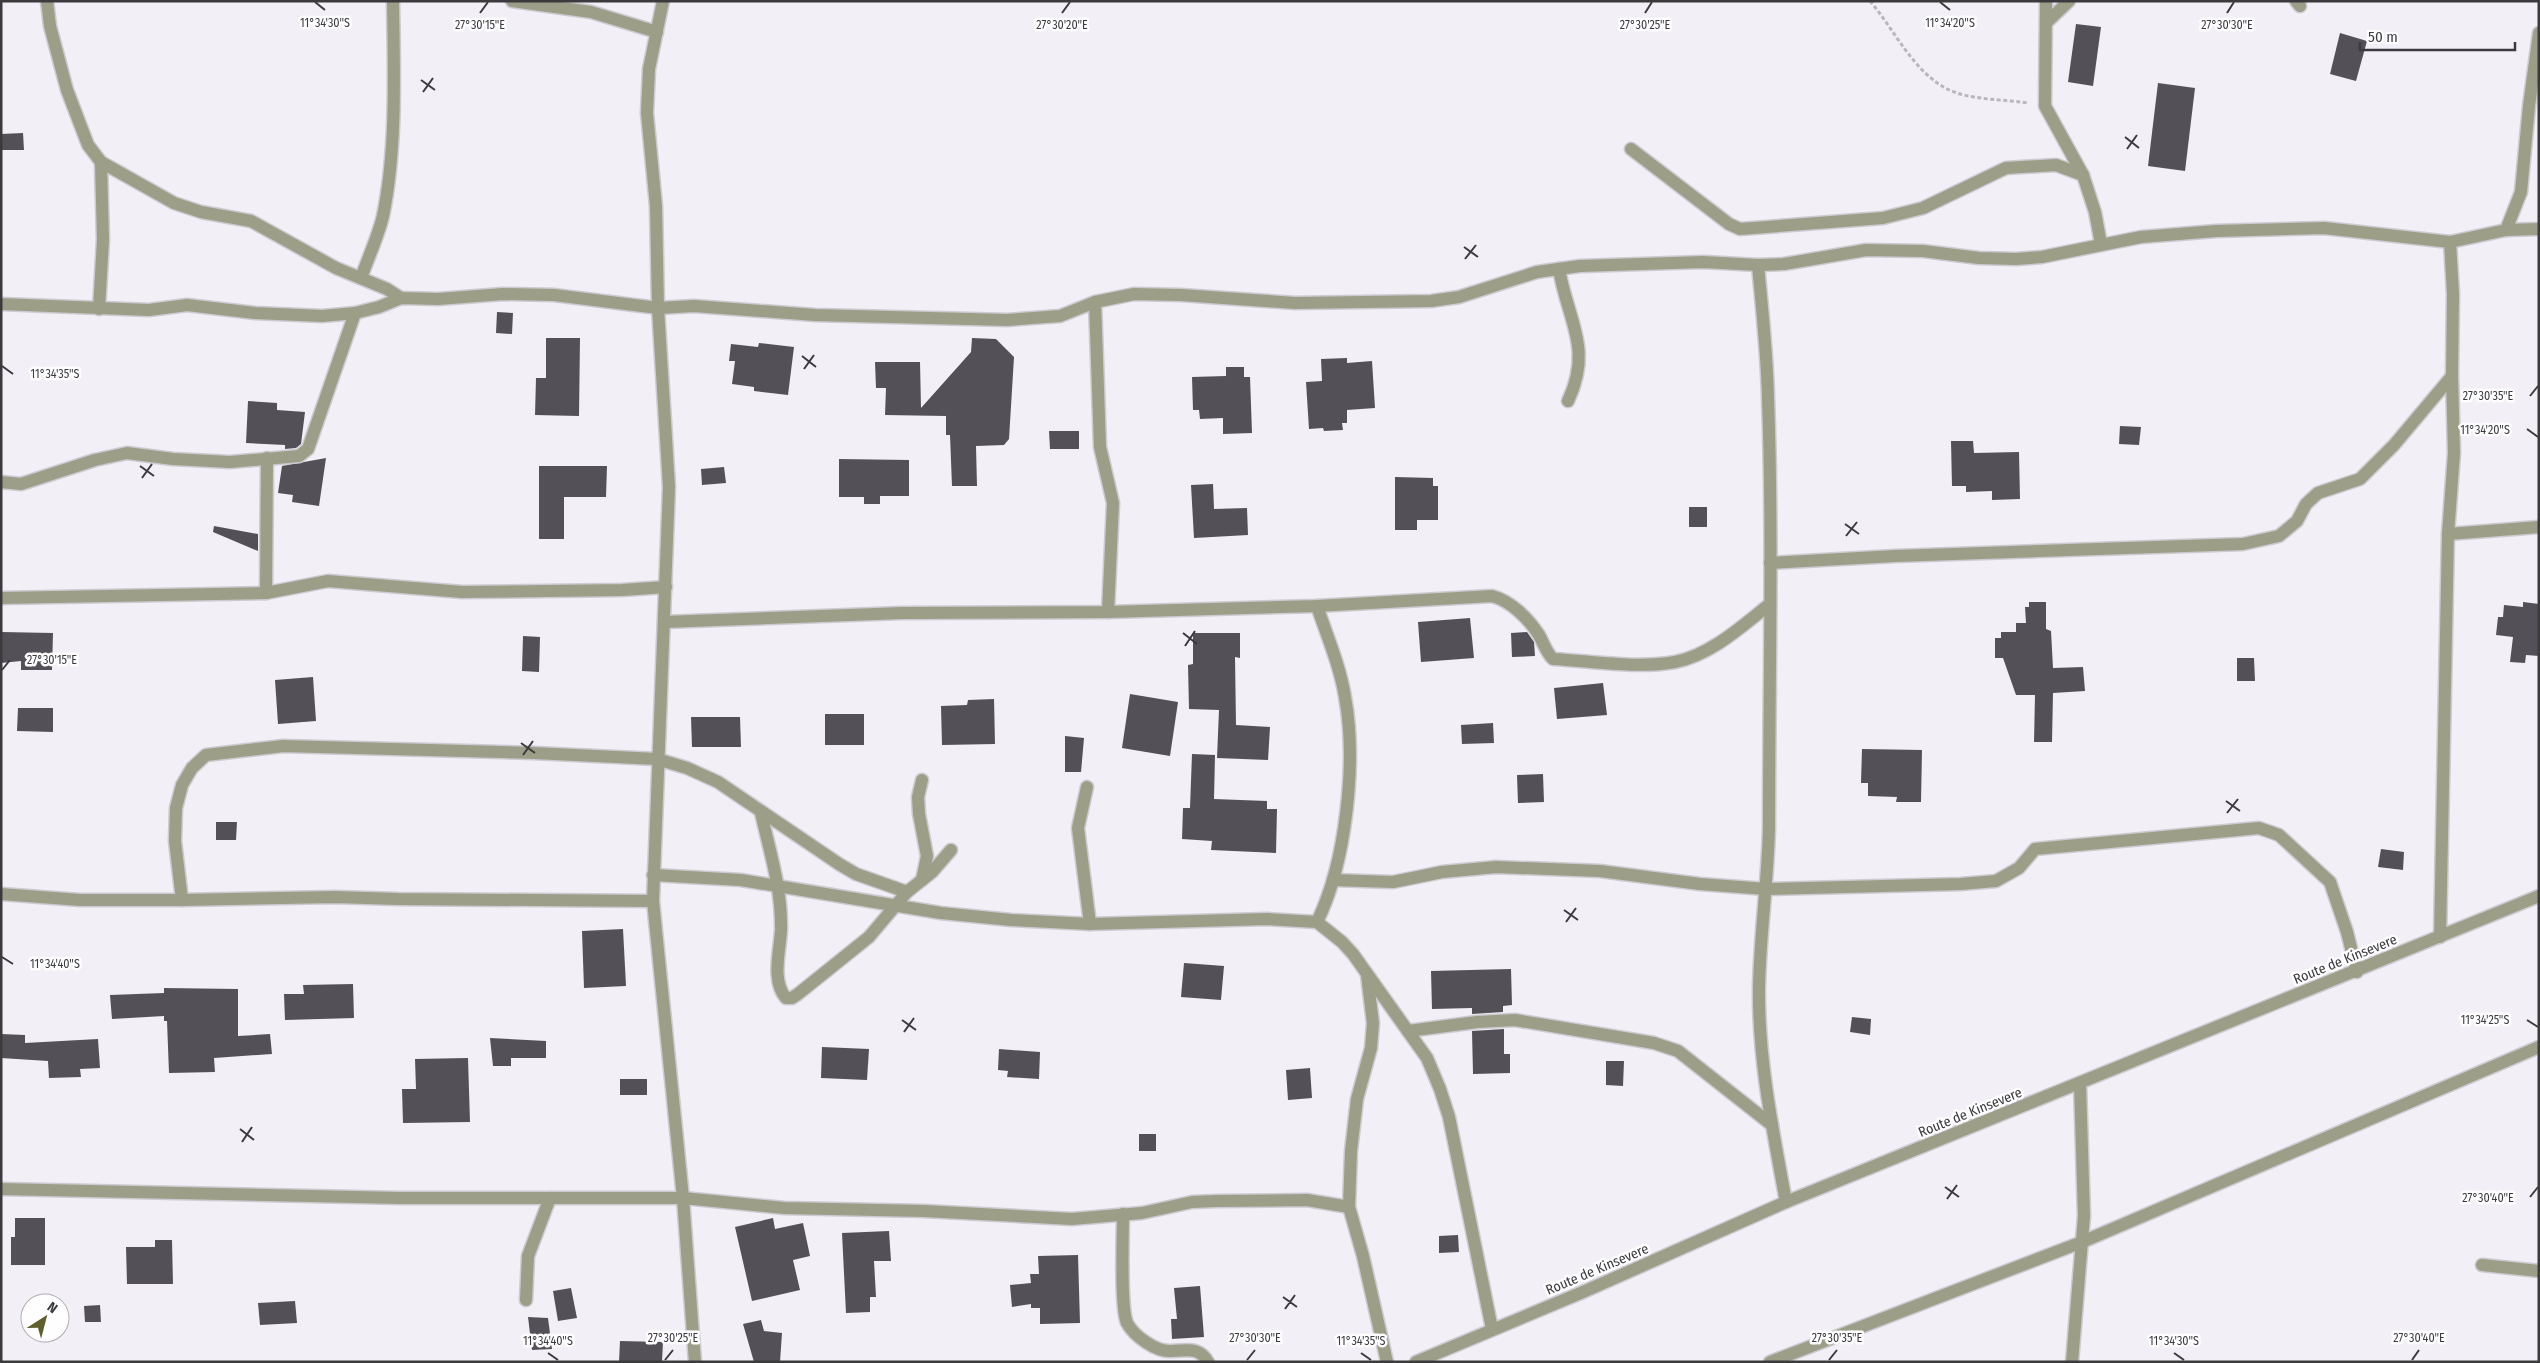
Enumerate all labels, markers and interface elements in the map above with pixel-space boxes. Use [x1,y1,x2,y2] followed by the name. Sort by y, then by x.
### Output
[300,16,350,30] text: 11°34'30"S
[1925,16,1975,30] text: 11°34'20"S
[455,18,505,32] text: 27°30'15"E
[1036,18,1088,32] text: 27°30'20"E
[1620,18,1671,32] text: 27°30'25"E
[2201,18,2253,32] text: 27°30'30"E
[2360,20,2515,52] scale bar
[2368,28,2398,46] text: 50 m
[31,367,79,381] text: 11°34'35"S
[2463,389,2514,403] text: 27°30'35"E
[2460,423,2510,437] text: 11°34'20"S
[27,653,77,667] text: 27°30'15"E
[2291,931,2399,988] street label: Route de Kinsevere
[30,957,80,971] text: 11°34'40"S
[2461,1013,2509,1027] text: 11°34'25"S
[1916,1084,2024,1141] street label: Route de Kinsevere
[2462,1191,2514,1205] text: 27°30'40"E
[1543,1240,1651,1299] street label: Route de Kinsevere
[20,1293,70,1343] north arrow
[44,1299,61,1317] text: N
[648,1331,699,1345] text: 27°30'25"E
[1229,1331,1281,1345] text: 27°30'30"E
[1812,1331,1863,1345] text: 27°30'35"E
[2393,1331,2445,1345] text: 27°30'40"E
[523,1334,573,1348] text: 11°34'40"S
[1337,1334,1385,1348] text: 11°34'35"S
[2149,1334,2199,1348] text: 11°34'30"S

